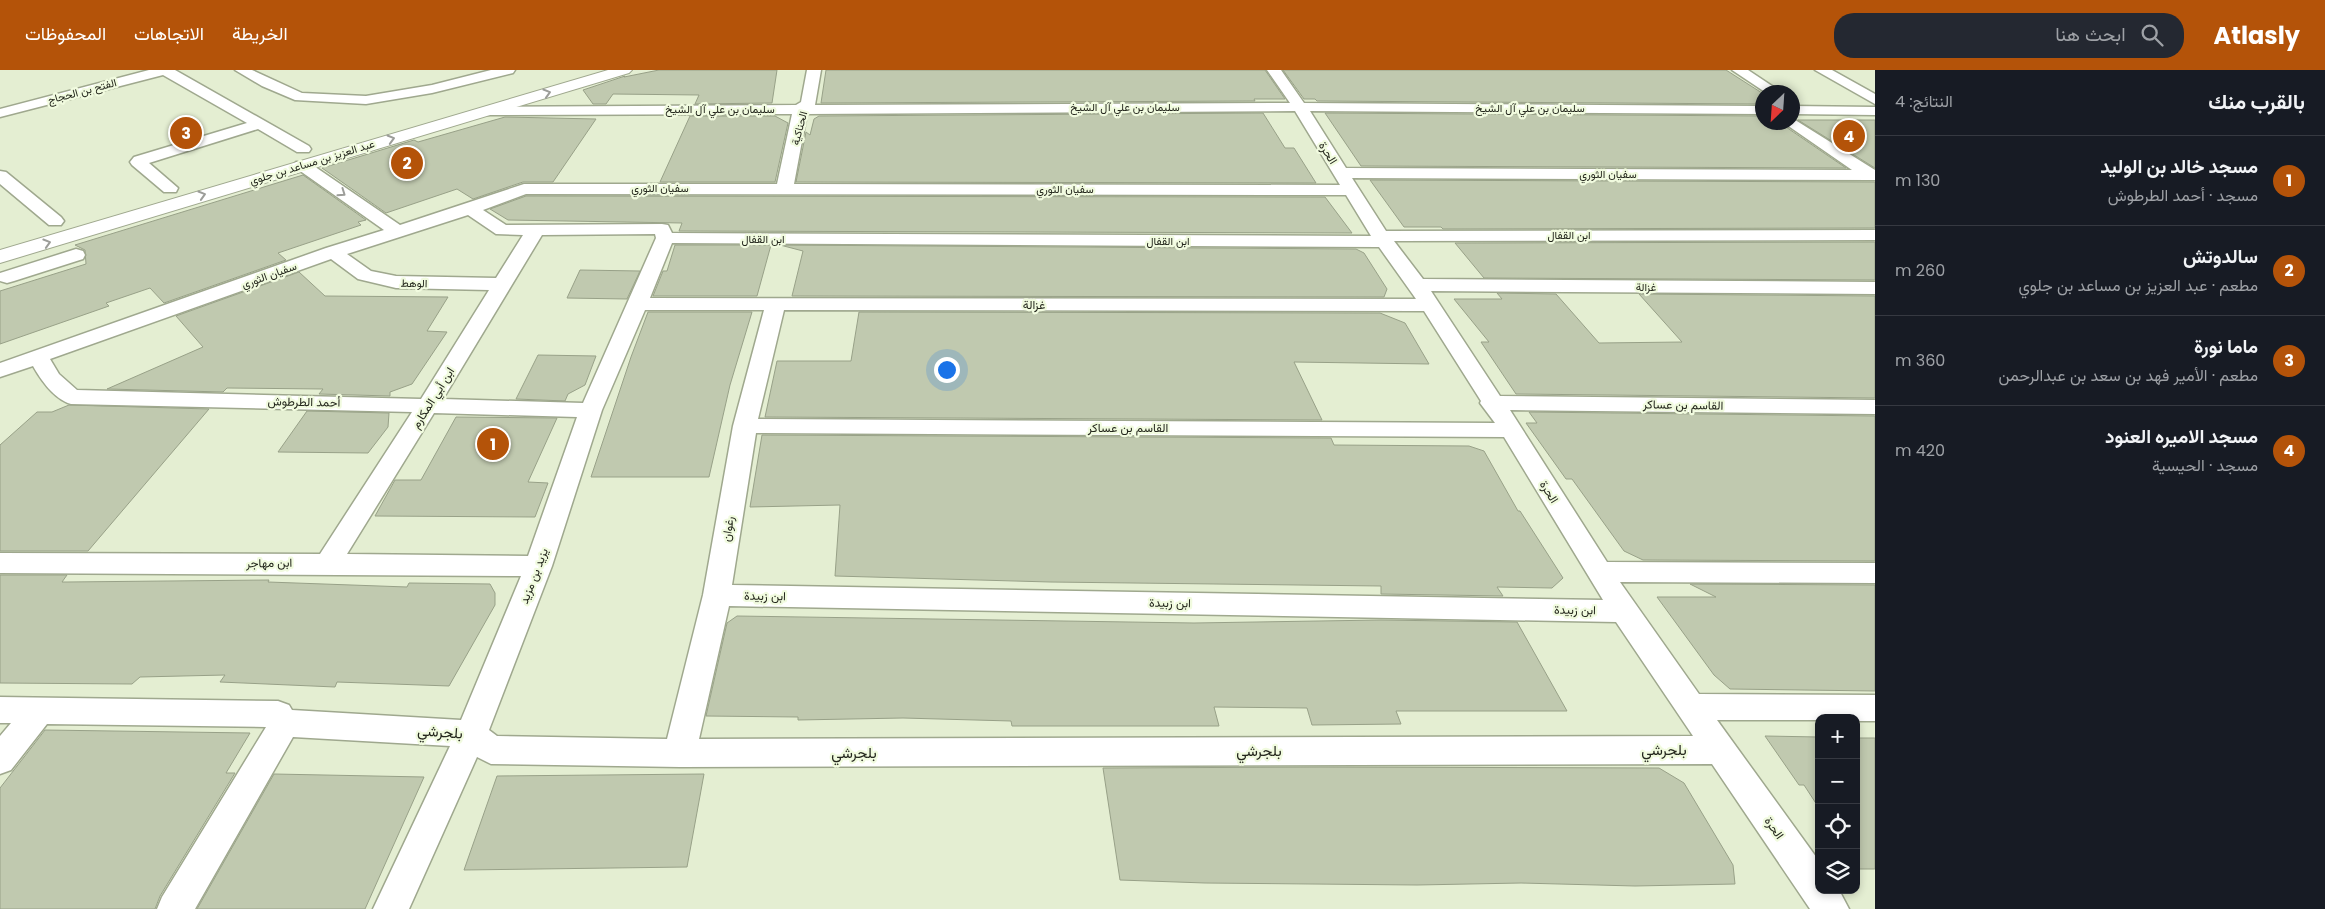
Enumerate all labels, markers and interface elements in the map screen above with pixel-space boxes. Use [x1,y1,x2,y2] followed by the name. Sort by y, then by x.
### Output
[1834,13,2184,58] search box
[2214,19,2300,52] text: Atlasly
[25,21,106,46] text: المحفوظات
[134,21,204,46] text: الاتجاهات
[232,21,288,46] text: الخريطة
[2055,21,2126,48] text: ابحث هنا
[2138,21,2166,49] icon: search
[46,74,118,108] street label: الفتح بن الحجاج
[1755,85,1800,130] north arrow
[2208,87,2305,116] text: بالقرب منك
[543,88,551,98] one-way arrow
[1895,90,1953,113] text: النتائج: 4
[1070,99,1180,117] street label: سليمان بن علي آل الشيخ
[1475,100,1585,118] street label: سليمان بن علي آل الشيخ
[665,101,775,119] street label: سليمان بن علي آل الشيخ
[787,109,811,147] street label: الحناكية
[170,114,202,152] pin: 3
[1833,117,1865,155] pin: 4
[387,134,395,144] one-way arrow
[248,135,377,191] street label: عبد العزيز بن مساعد بن جلوي
[1315,138,1342,167] street label: الحرة
[391,144,423,182] pin: 2
[2100,153,2258,180] text: مسجد خالد بن الوليد
[1579,166,1637,184] street label: سفيان الثوري
[1895,169,1940,192] text: 130 m
[2286,169,2292,192] text: 1
[631,180,689,198] street label: سفيان الثوري
[1036,181,1094,199] street label: سفيان الثوري
[2108,184,2258,207] text: مسجد · أحمد الطرطوش
[336,187,346,196] one-way arrow
[197,191,206,201] one-way arrow
[1547,227,1591,243] street label: ابن القفال
[741,231,785,247] street label: ابن القفال
[1146,233,1190,249] street label: ابن القفال
[42,238,50,248] one-way arrow
[2183,243,2258,270] text: سالدوتش
[239,258,300,294] street label: سفيان الثوري
[1895,259,1945,282] text: 260 m
[2284,259,2294,282] text: 2
[2019,274,2258,297] text: مطعم · عبد العزيز بن مساعد بن جلوي
[401,275,427,291] street label: الوهط
[1636,279,1657,295] street label: غزالة
[1023,296,1045,313] street label: غزالة
[2194,333,2258,360] text: ماما نورة
[1895,349,1945,372] text: 360 m
[2284,349,2294,372] text: 3
[934,357,960,383] your location
[407,364,460,433] street label: ابن أبي المكارم
[1999,364,2258,387] text: مطعم · الأمير فهد بن سعد بن عبدالرحمن
[268,392,341,411] street label: أحمد الطرطوش
[1642,395,1723,414] street label: القاسم بن عساكر
[1087,419,1168,436] street label: القاسم بن عساكر
[2105,423,2258,450] text: مسجد الاميره العنود
[477,425,509,463] pin: 1
[1895,439,1945,462] text: 420 m
[2284,439,2294,462] text: 4
[2152,454,2258,477] text: مسجد · الحيسية
[1536,477,1563,506] street label: الحرة
[717,515,738,543] street label: رغوان
[515,545,552,606] street label: يزيد بن مزيد
[245,554,292,571] street label: ابن مهاجر
[744,587,786,604] street label: ابن زبيدة
[1149,594,1191,611] street label: ابن زبيدة
[1554,601,1596,618] street label: ابن زبيدة
[1815,714,1860,894] map controls
[1815,714,1860,759] button: +
[416,719,464,747] street label: بلجرشي
[1641,739,1687,763] street label: بلجرشي
[1236,740,1282,764] street label: بلجرشي
[831,742,877,766] street label: بلجرشي
[1815,759,1860,804] button: −
[1815,804,1860,849] button: locate
[1761,813,1788,842] street label: الحرة
[1815,849,1860,894] button: layers

